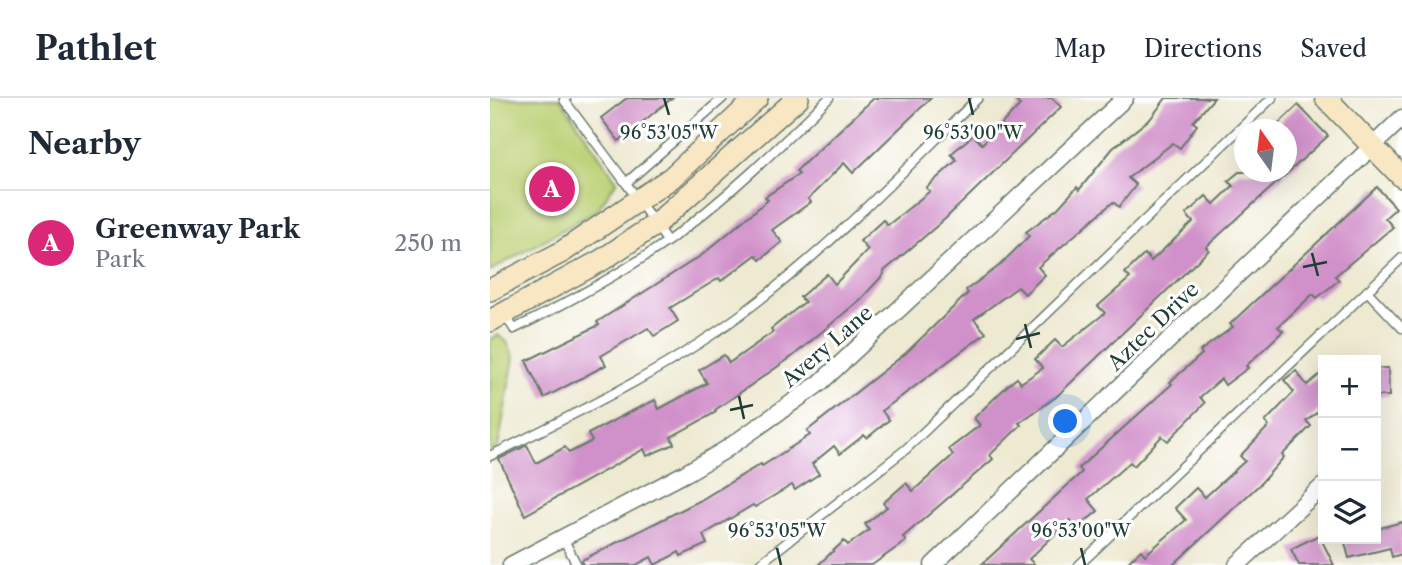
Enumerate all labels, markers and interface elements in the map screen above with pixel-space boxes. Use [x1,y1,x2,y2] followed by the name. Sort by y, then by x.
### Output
[35,28,157,69] text: Pathlet
[1054,34,1106,63] text: Map
[1144,34,1262,63] text: Directions
[1300,34,1367,63] text: Saved
[1234,119,1297,182] north arrow
[620,122,719,144] text: 96°53'05"W
[923,122,1024,144] text: 96°53'00"W
[28,125,141,162] text: Nearby
[529,163,575,215] pin: A
[95,213,300,245] text: Greenway Park
[42,229,60,257] text: A
[394,229,462,257] text: 250 m
[95,245,145,273] text: Park
[1102,276,1204,376] street label: Aztec Drive
[776,300,877,393] street label: Avery Lane
[1318,355,1381,544] map controls
[1318,355,1381,418] button: +
[1048,404,1082,438] your location
[1318,418,1381,481] button: −
[1318,481,1381,544] button: layers
[728,520,827,542] text: 96°53'05"W
[1031,520,1132,542] text: 96°53'00"W

